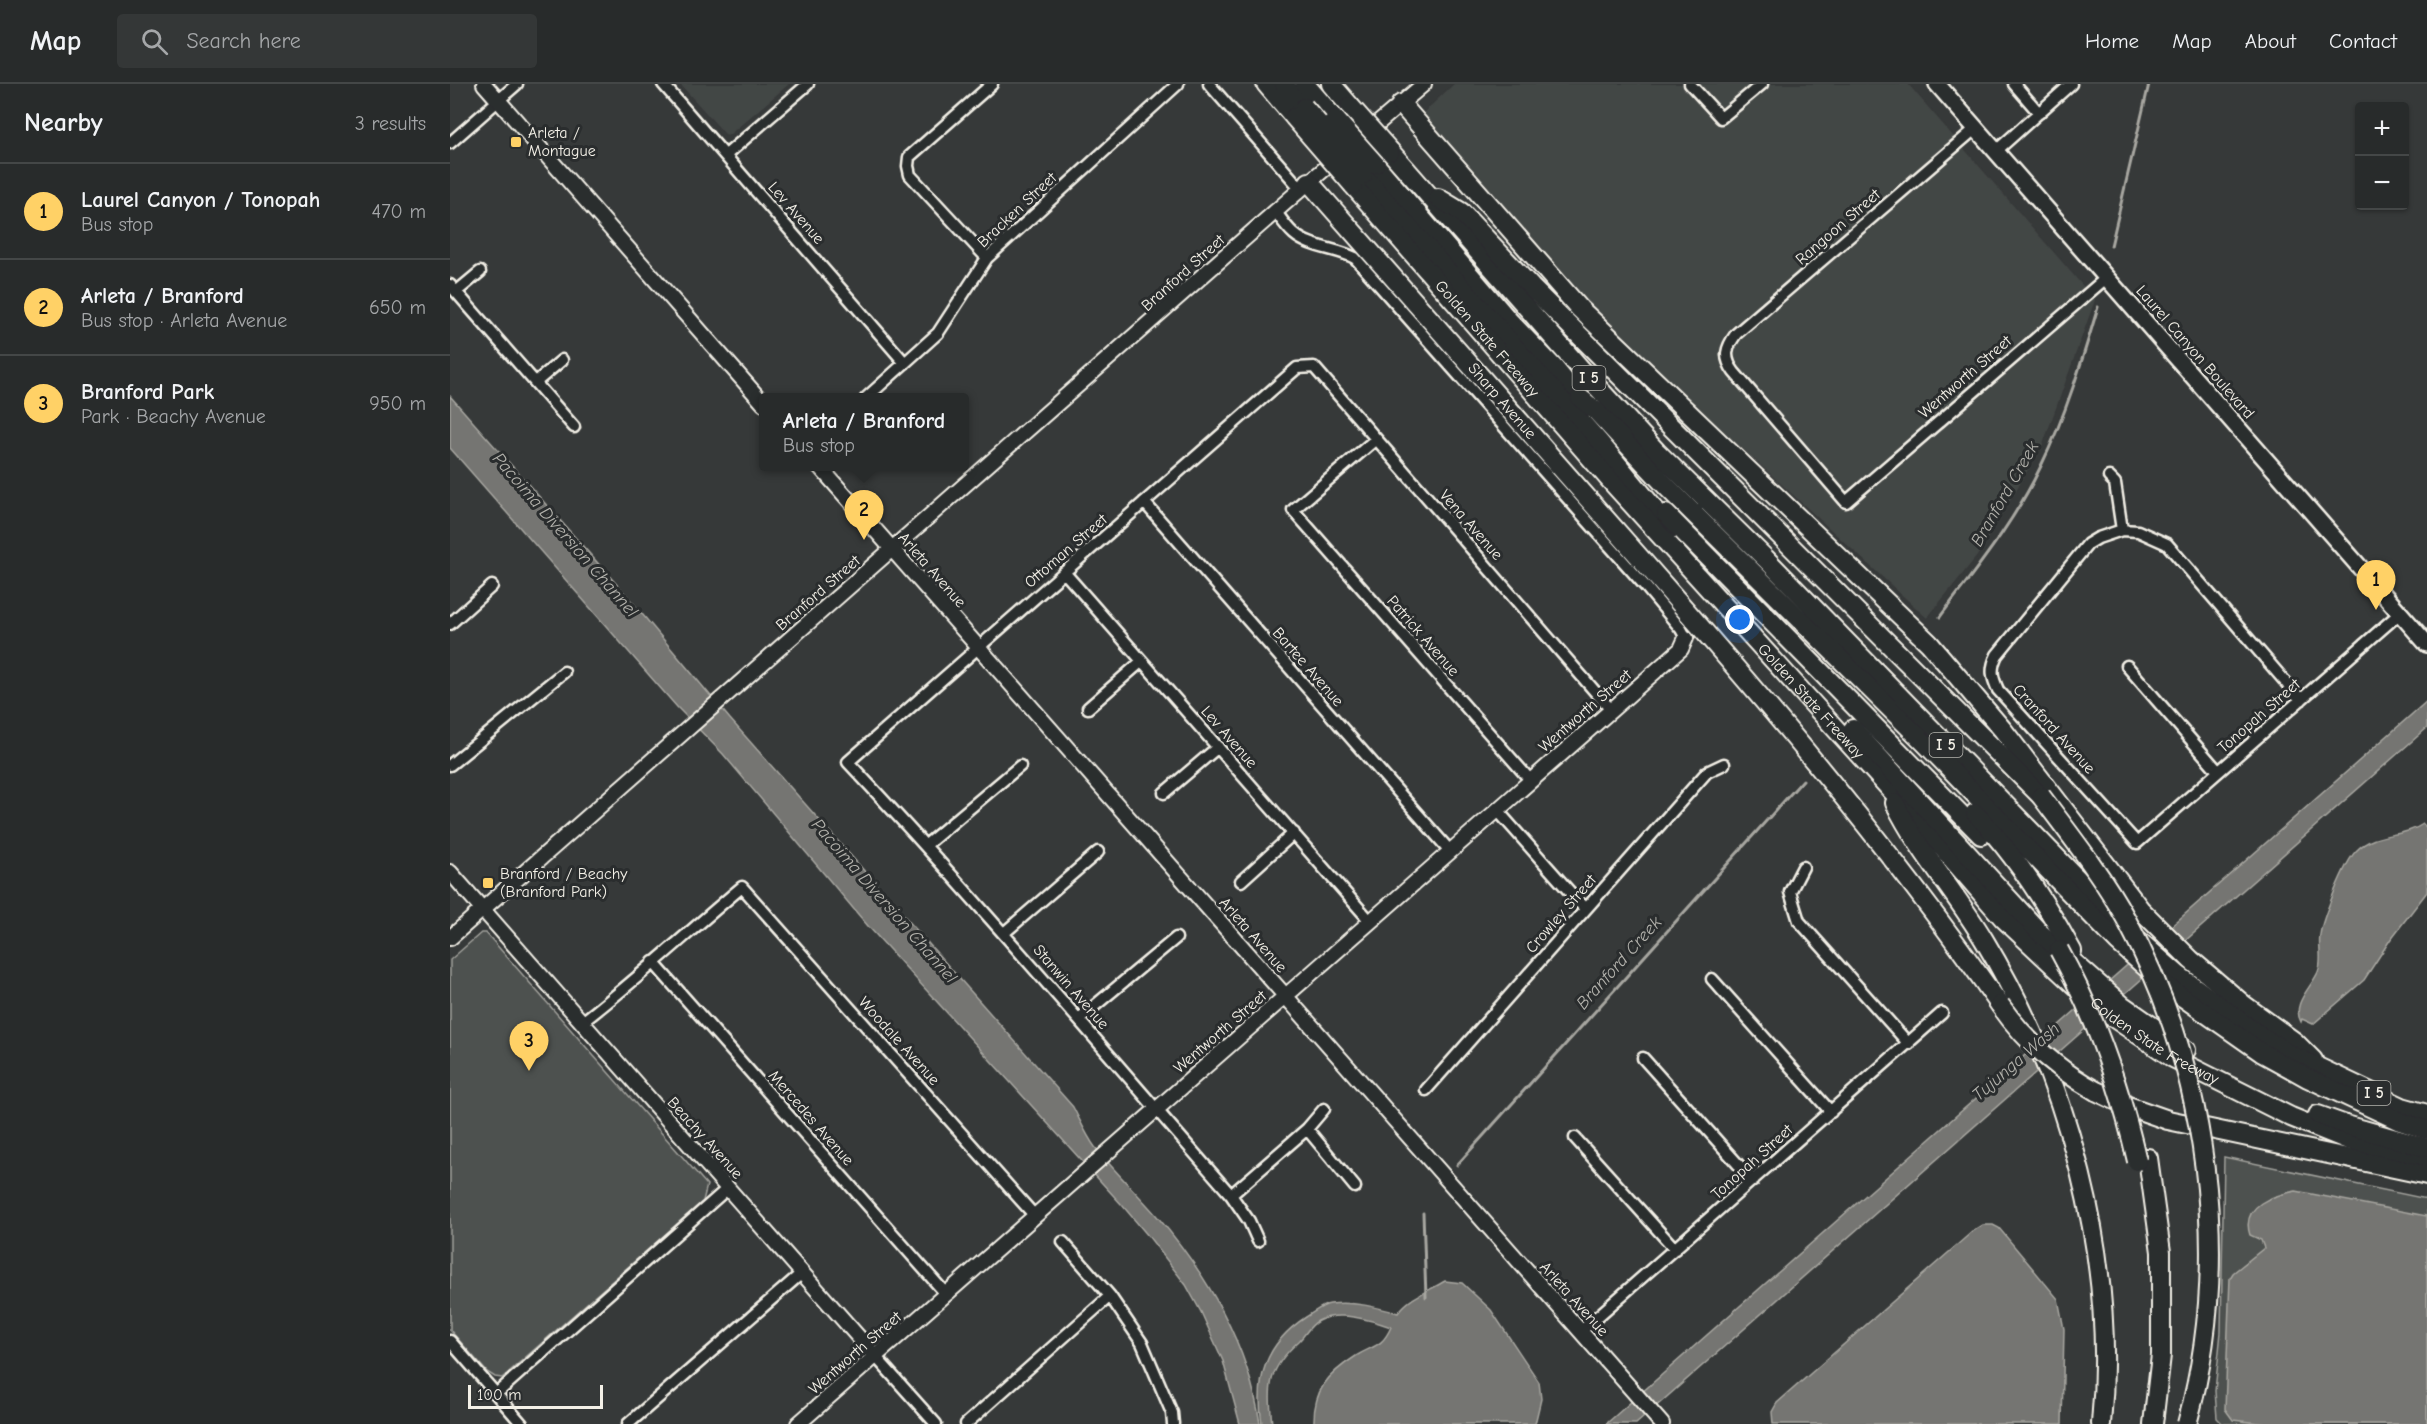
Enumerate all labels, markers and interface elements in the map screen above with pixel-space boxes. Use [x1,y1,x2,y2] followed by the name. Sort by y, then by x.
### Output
[117,14,537,68] search box
[30,25,81,57] text: Map
[138,25,171,58] icon: search
[186,28,301,54] text: Search here
[2085,29,2139,53] text: Home
[2172,29,2212,53] text: Map
[2245,29,2296,53] text: About
[2329,29,2397,53] text: Contact
[2355,102,2409,210] map controls
[2355,102,2409,156] button: +
[24,108,103,138] text: Nearby
[355,112,426,135] text: 3 results
[528,124,596,160] place label: Arleta / Montague
[509,135,523,149] marker: Arleta / Montague
[2355,156,2409,210] button: −
[974,168,1061,251] street label: Bracken Street
[764,178,828,248] street label: Lev Avenue
[1792,185,1884,269] street label: Rangoon Street
[81,187,320,213] text: Laurel Canyon / Tonopah
[40,200,47,223] text: 1
[371,200,426,223] text: 470 m
[81,213,153,236] text: Bus stop
[1138,231,1229,315] street label: Branford Street
[1431,277,1543,402] street label: Golden State Freeway
[2132,282,2258,422] street label: Laurel Canyon Boulevard
[81,283,244,309] text: Arleta / Branford
[39,296,48,319] text: 2
[369,296,426,319] text: 650 m
[81,309,287,332] text: Bus stop · Arleta Avenue
[1915,332,2015,422] street label: Wentworth Street
[1464,359,1540,443] street label: Sharp Avenue
[1572,366,1606,390] road number: I 5
[81,379,214,405] text: Branford Park
[39,392,48,415] text: 3
[369,392,426,415] text: 950 m
[759,393,969,471] popup
[81,405,266,428] text: Park · Beachy Avenue
[783,408,945,434] text: Arleta / Branford
[783,434,855,457] text: Bus stop
[1966,438,2044,550] water label: Branford Creek
[488,449,643,622] water label: Pacoima Diversion Channel
[1436,486,1506,564] street label: Vena Avenue
[844,490,884,540] pin: 2
[1021,510,1111,592] street label: Ottoman Street
[895,529,969,611] street label: Arleta Avenue
[772,551,864,634] street label: Branford Street
[2356,560,2396,610] pin: 1
[1383,592,1463,680] street label: Patrick Avenue
[1725,605,1754,634] your location
[1269,624,1347,710] street label: Bartee Avenue
[1754,640,1868,763] street label: Golden State Freeway
[1535,666,1635,756] street label: Wentworth Street
[2214,675,2304,757] street label: Tonopah Street
[2009,681,2099,777] street label: Cranford Avenue
[1197,702,1261,772] street label: Lev Avenue
[1930,733,1962,757] road number: I 5
[807,815,962,988] water label: Pacoima Diversion Channel
[500,865,628,901] place label: Branford / Beachy (Branford Park)
[1522,871,1600,957] street label: Crowley Street
[481,876,495,890] marker: Branford / Beachy (Branford Park)
[1216,894,1290,976] street label: Arleta Avenue
[1572,912,1666,1014] water label: Branford Creek
[1029,941,1113,1033] street label: Stanwin Avenue
[1170,987,1270,1077] street label: Wentworth Street
[855,993,943,1089] street label: Woodale Avenue
[2087,994,2222,1089] street label: Golden State Freeway
[1968,1018,2064,1106] water label: Tujunga Wash
[510,1022,548,1071] pin: 3
[765,1067,857,1169] street label: Mercedes Avenue
[2358,1081,2390,1105] road number: I 5
[664,1093,746,1183] street label: Beachy Avenue
[1708,1120,1797,1203] street label: Tonopah Street
[1536,1258,1612,1340] street label: Arleta Avenue
[805,1308,905,1398] street label: Wentworth Street
[468,1382,603,1410] scale bar
[477,1386,521,1404] text: 100 m

